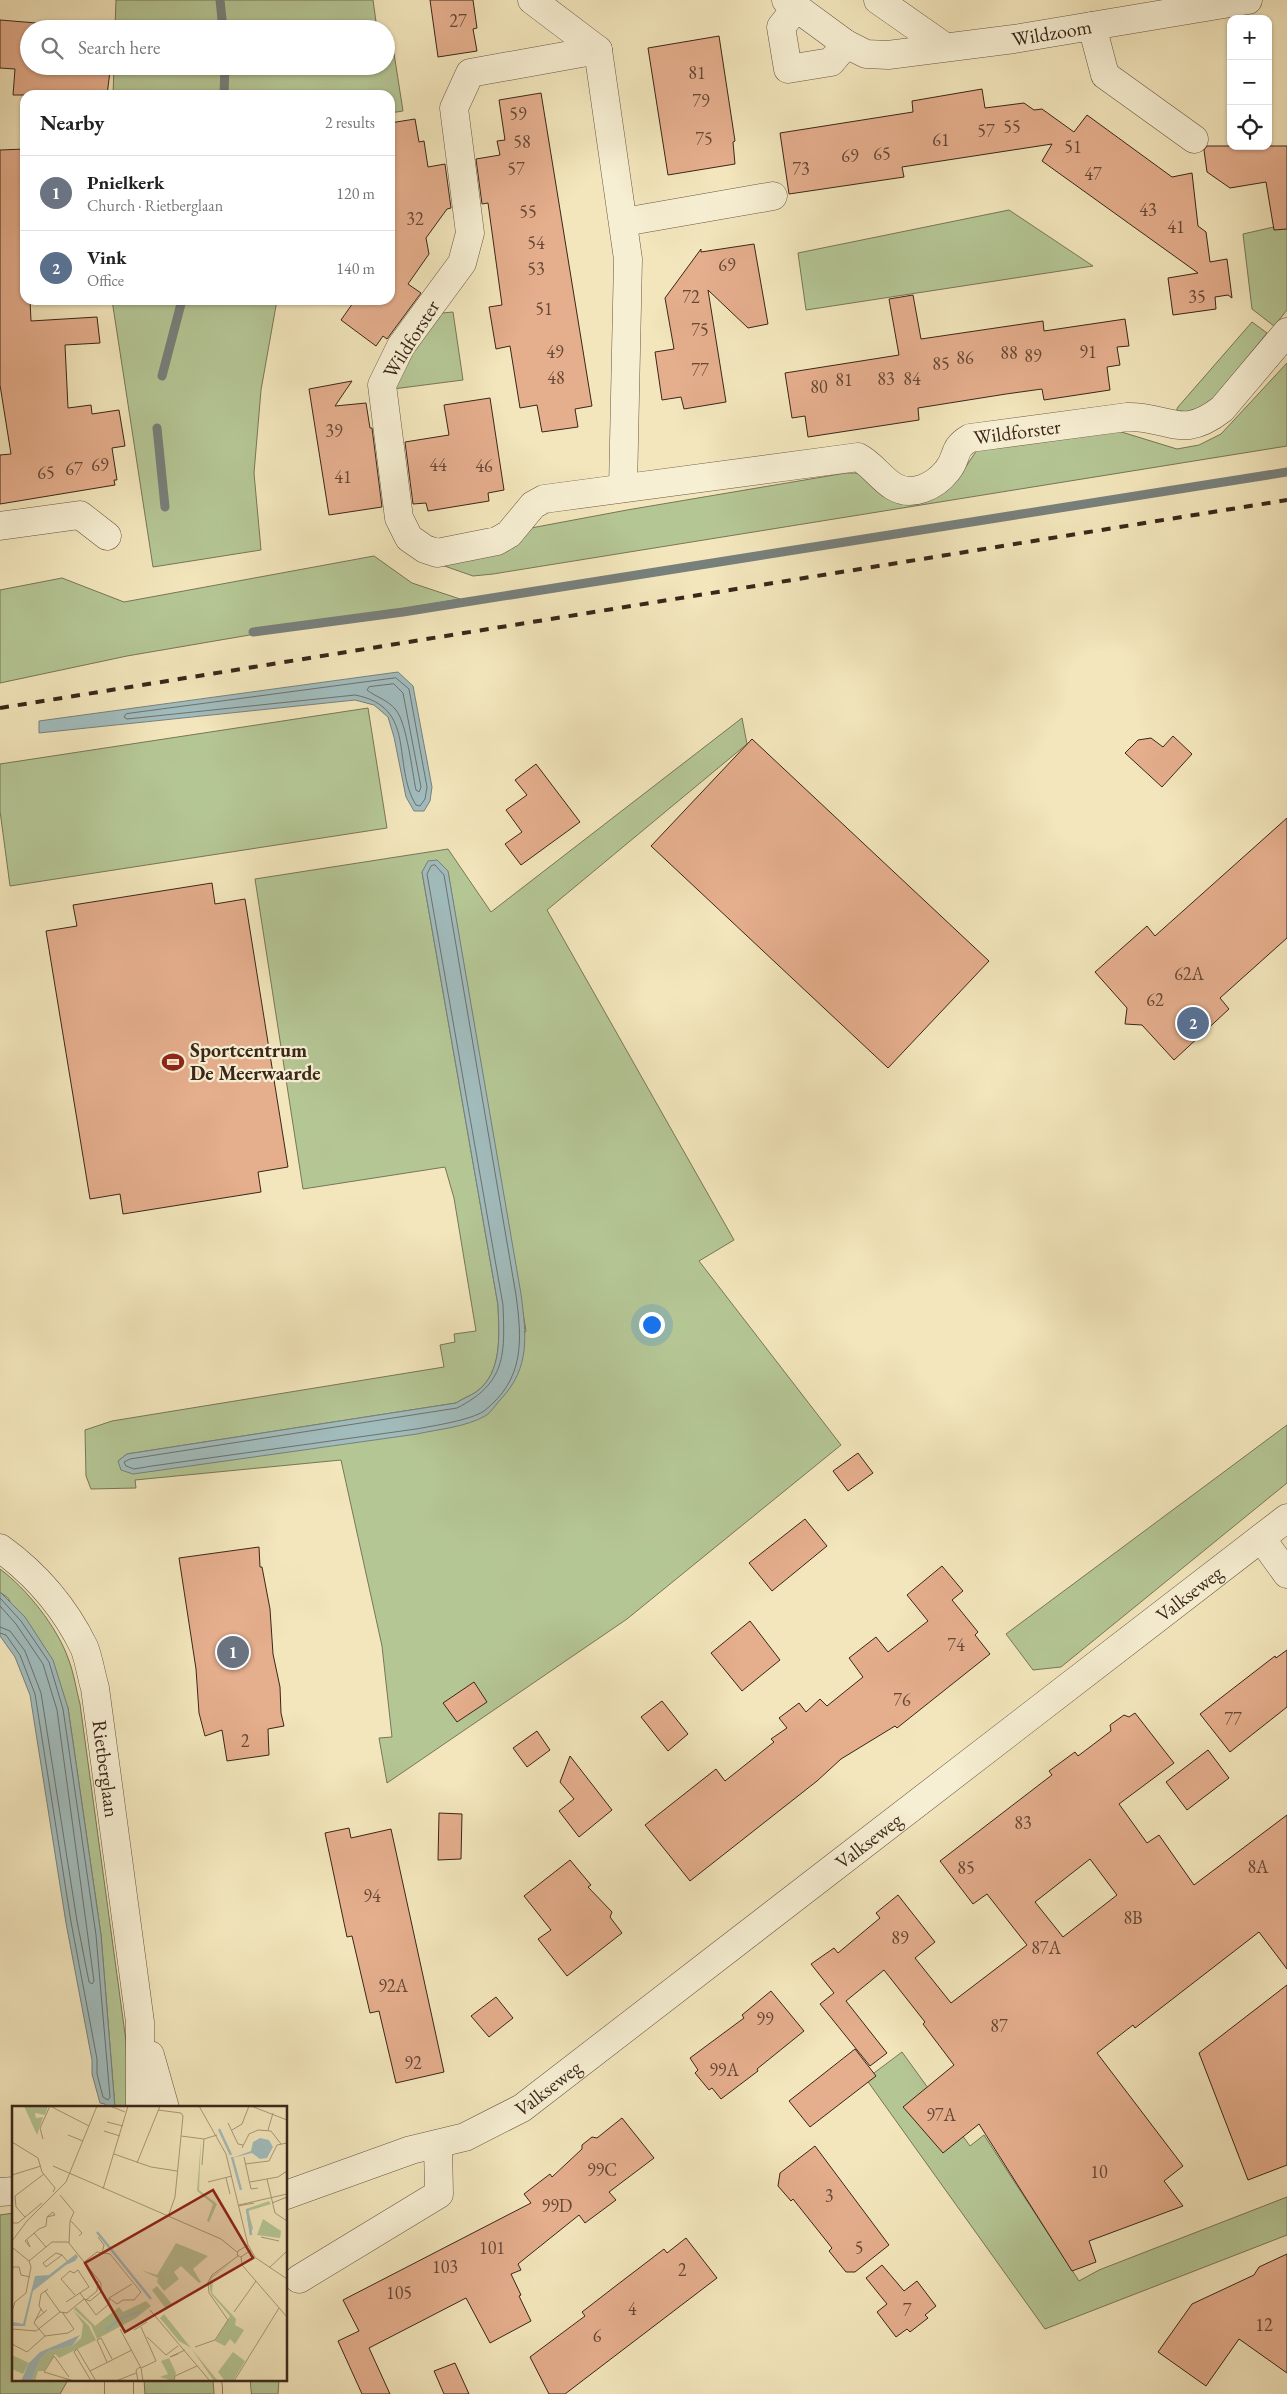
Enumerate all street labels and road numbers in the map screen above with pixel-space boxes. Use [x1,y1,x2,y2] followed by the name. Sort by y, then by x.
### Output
[1010,13,1094,52] street label: Wildzoom
[377,295,445,383] street label: Wildforster
[972,413,1062,450] street label: Wildforster
[1151,1559,1228,1627] street label: Valkseweg
[86,1718,125,1819] street label: Rietberglaan
[830,1807,907,1875] street label: Valkseweg
[511,2054,587,2122] street label: Valkseweg

